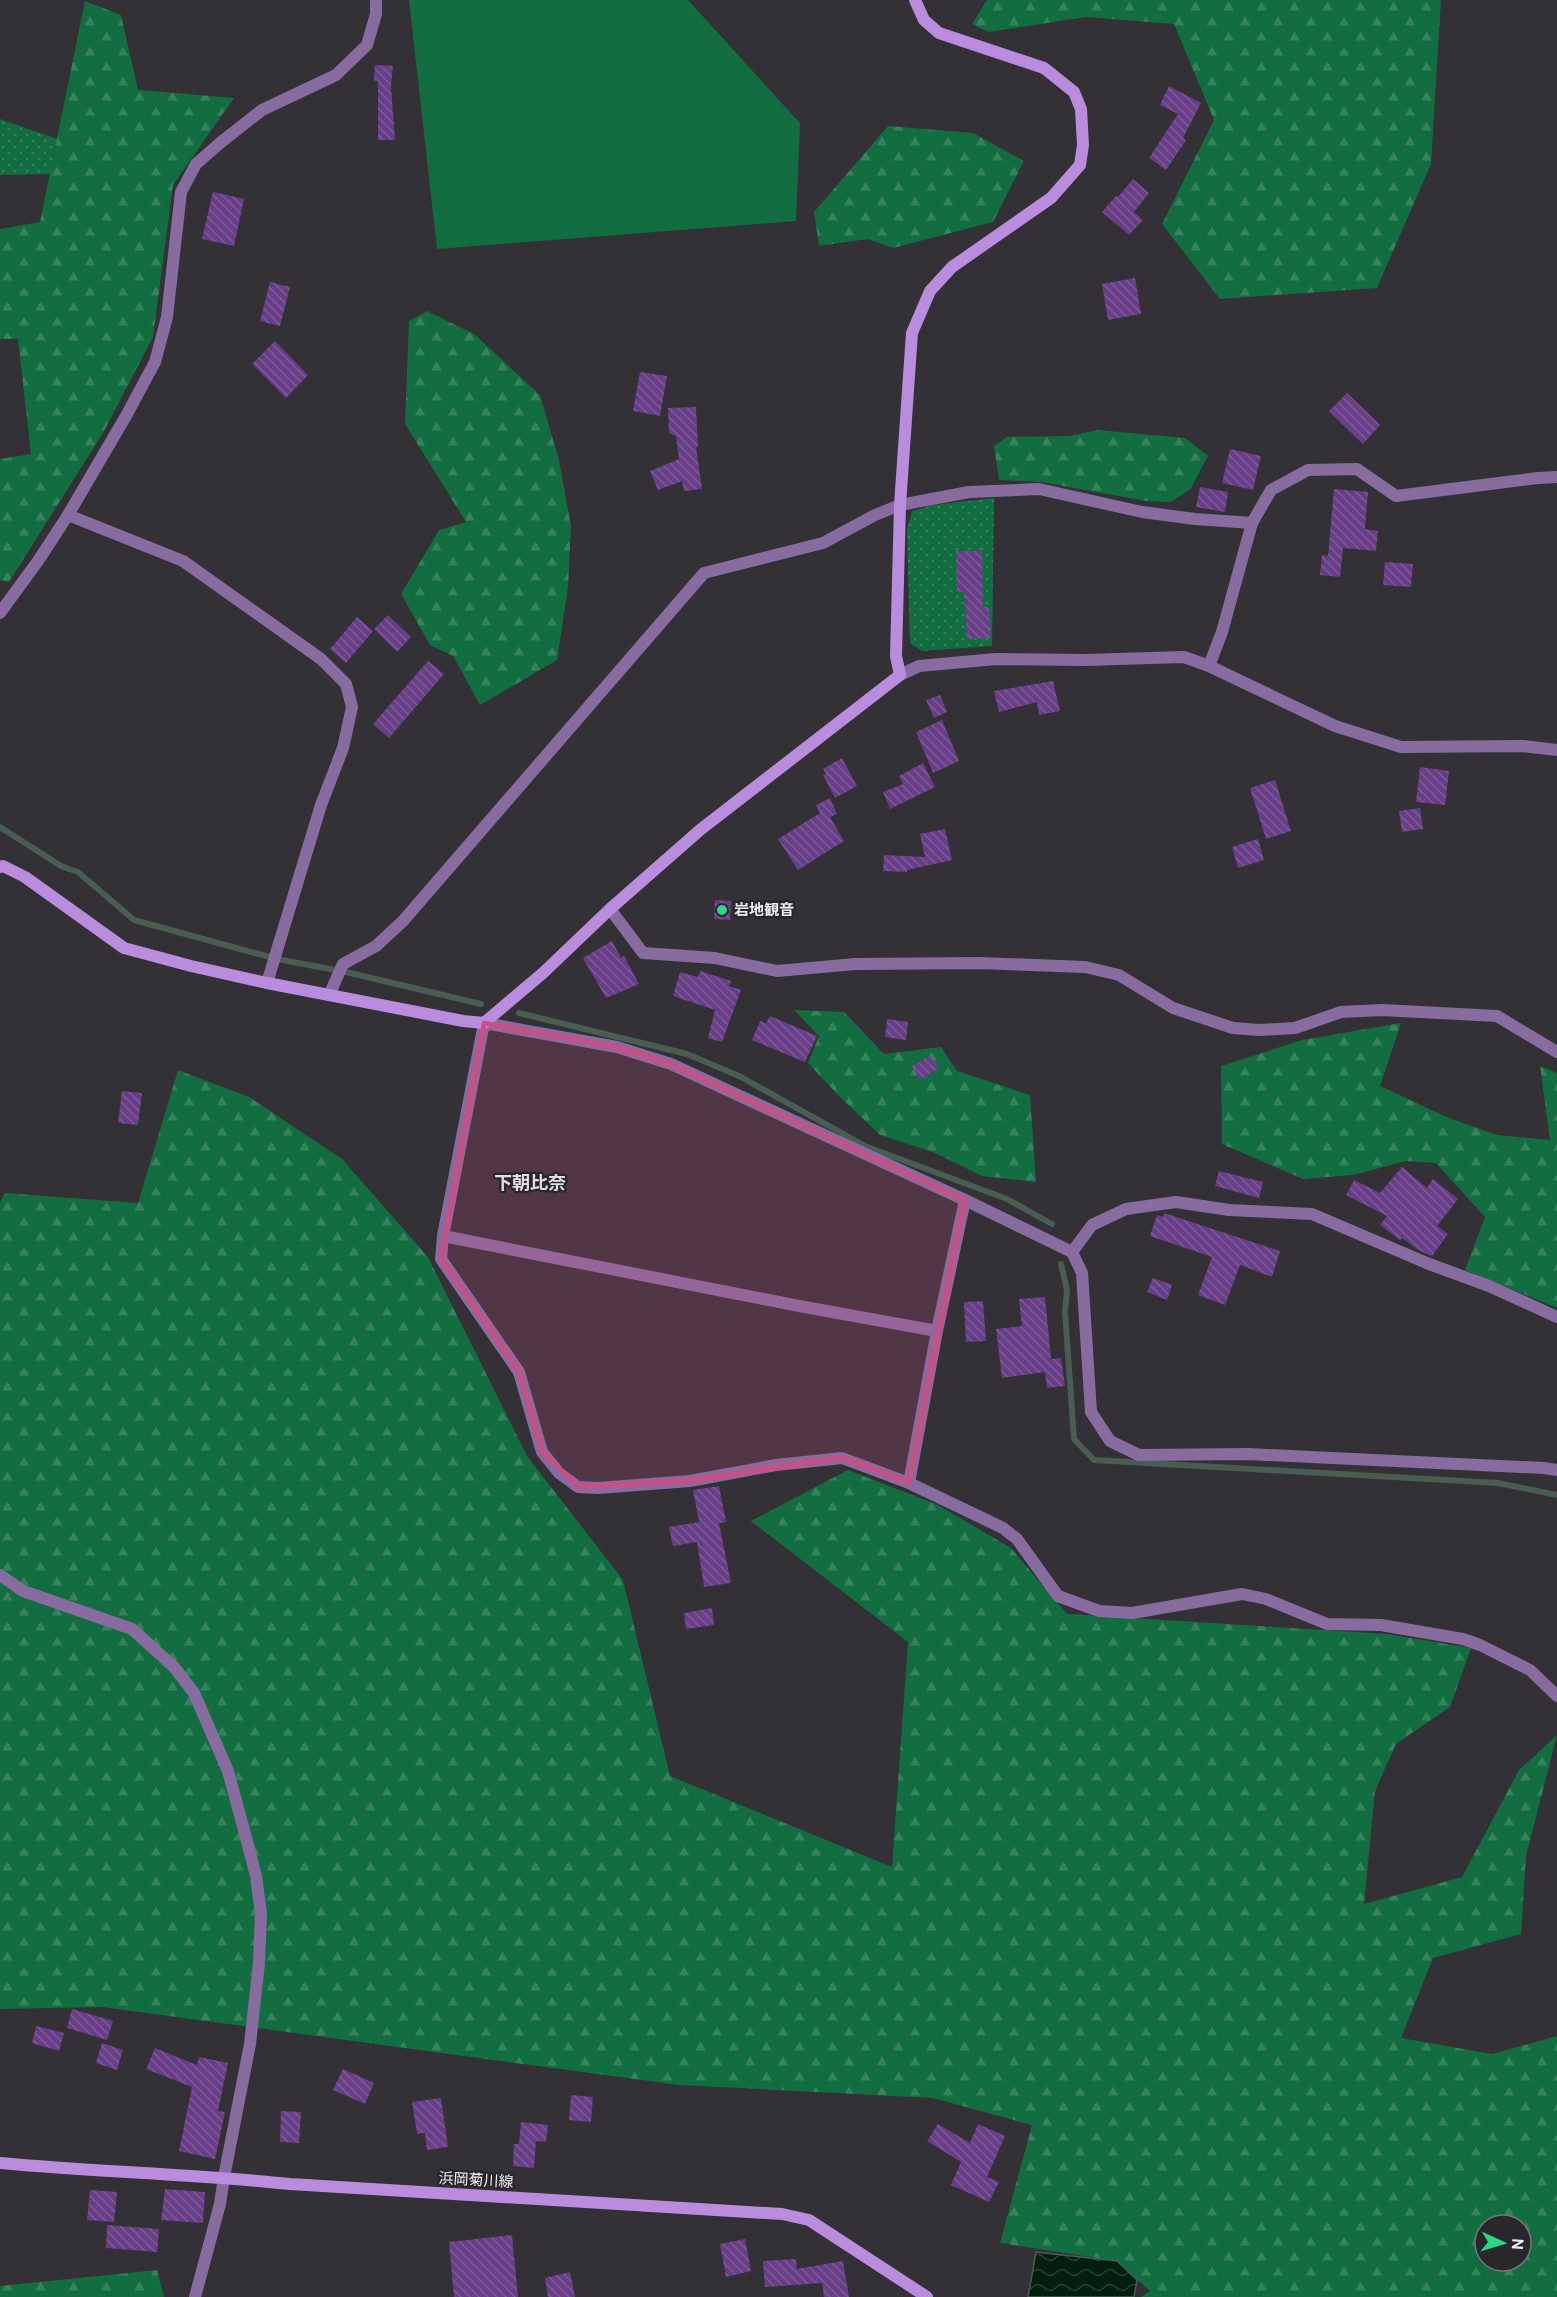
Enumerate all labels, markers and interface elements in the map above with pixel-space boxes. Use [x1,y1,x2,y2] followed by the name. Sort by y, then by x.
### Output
[734,902,794,921] place label: 岩地観音
[715,903,729,917] marker: 岩地観音
[494,1173,566,1196] district label: 下朝比奈
[438,2170,514,2193] street label: 浜岡菊川線
[1473,2213,1533,2273] north arrow
[1506,2237,1526,2250] text: N

